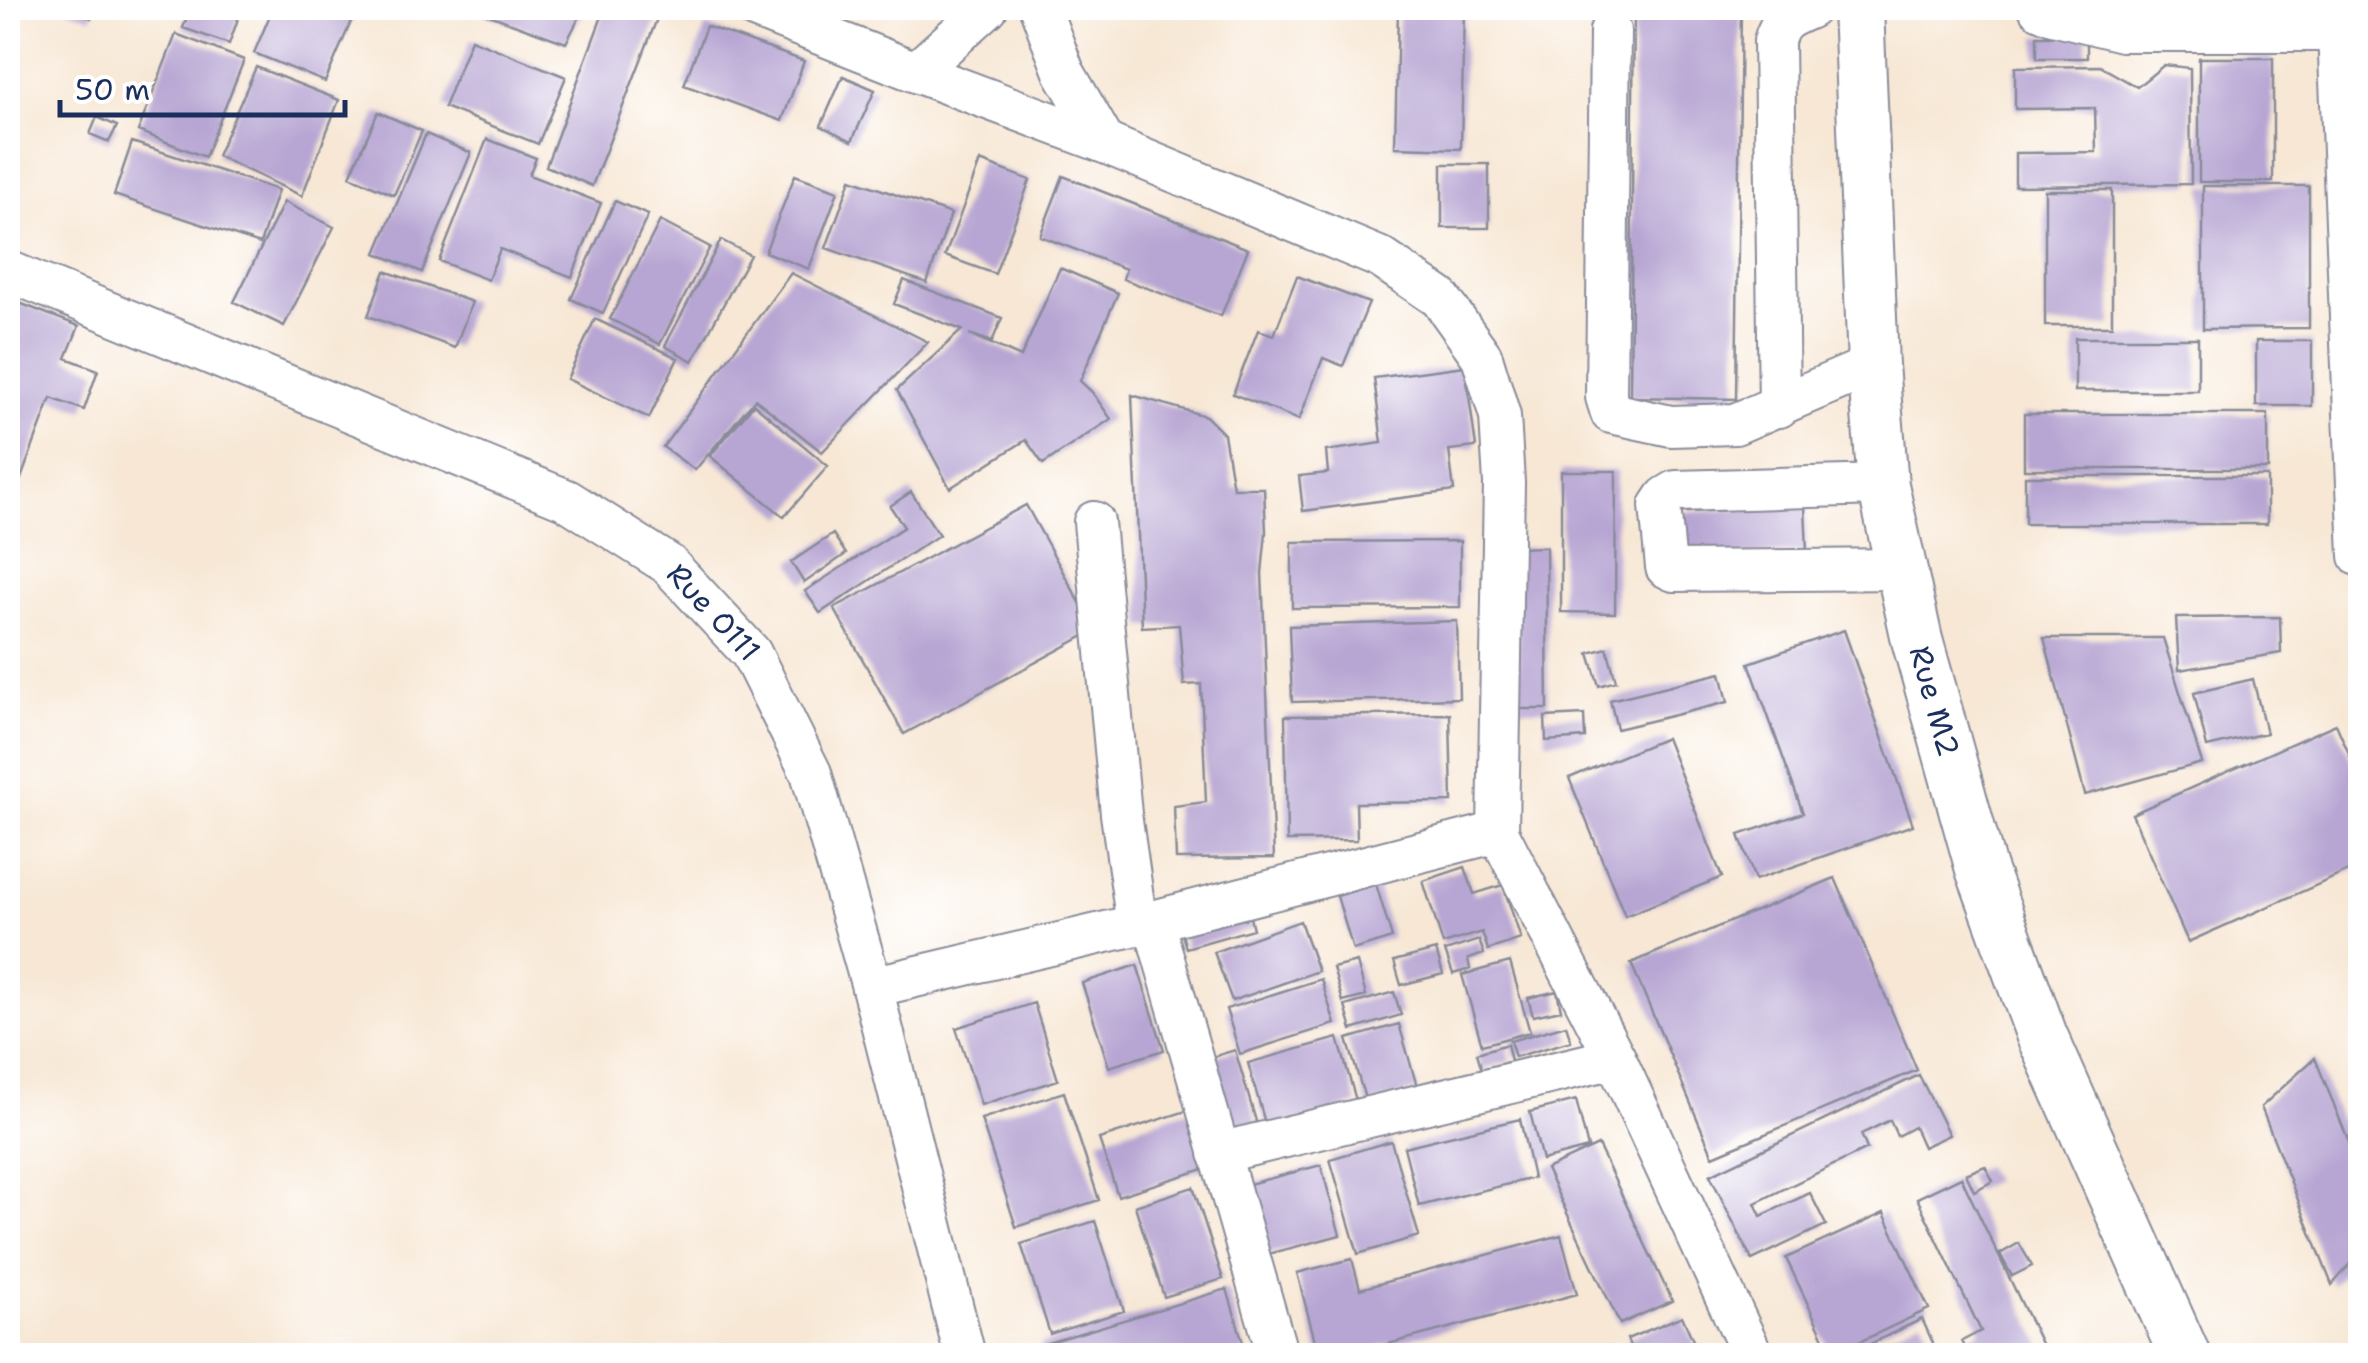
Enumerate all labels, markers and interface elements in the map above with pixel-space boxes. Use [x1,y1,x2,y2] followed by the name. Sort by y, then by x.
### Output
[60,55,345,117] scale bar
[75,69,150,110] text: 50 m
[658,554,770,670] street label: Rue O111
[1900,641,1970,761] street label: Rue M2

